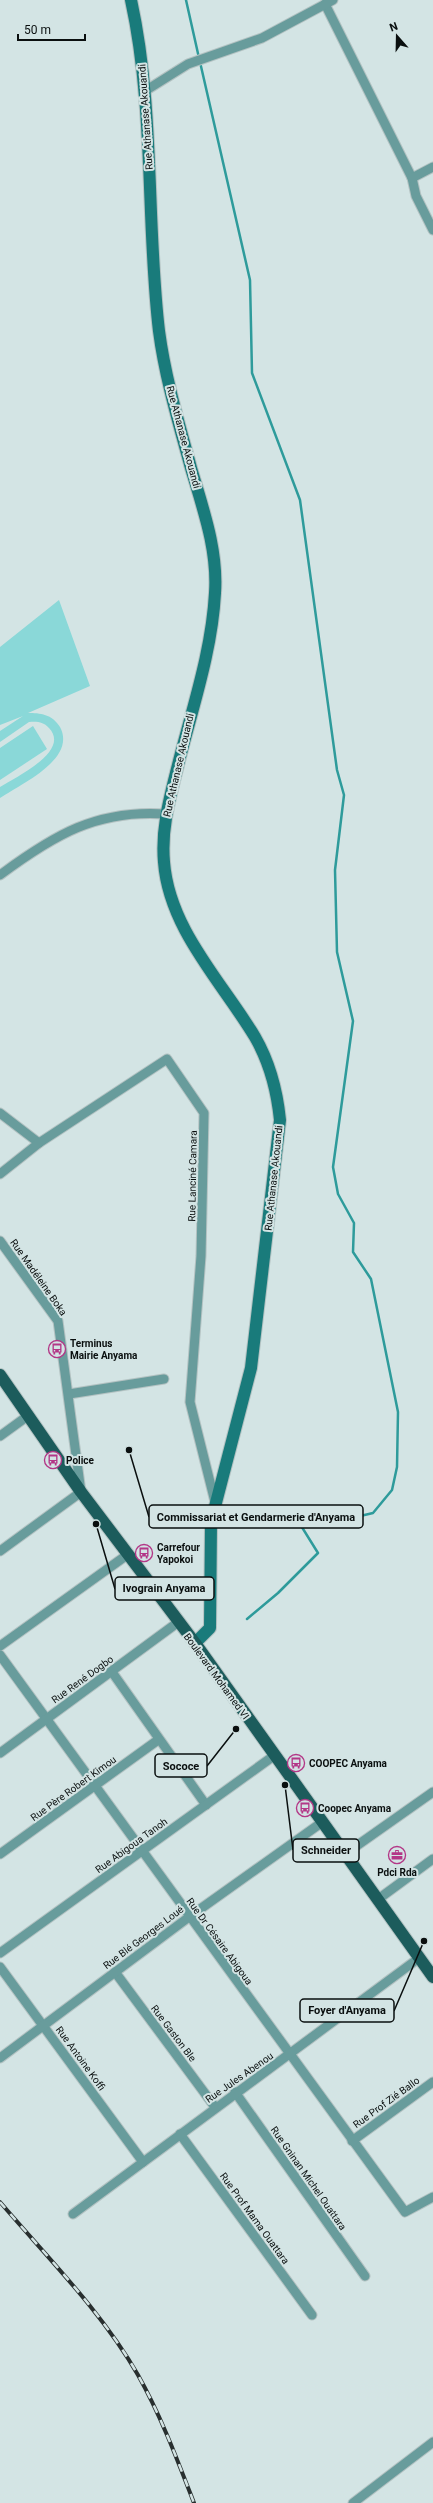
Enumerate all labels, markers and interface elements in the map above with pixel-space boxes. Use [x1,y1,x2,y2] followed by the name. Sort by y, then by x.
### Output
[18,16,85,42] scale bar
[377,16,417,56] north arrow
[388,20,400,35] text: N
[24,23,51,37] text: 50 m
[136,64,155,170] street label: Rue Athanase Akouandi
[165,385,203,490] street label: Rue Athanase Akouandi
[161,712,196,818] street label: Rue Athanase Akouandi
[262,1125,285,1231] street label: Rue Athanase Akouandi
[186,1130,199,1222] street label: Rue Lanciné Camara
[8,1237,69,1318] street label: Rue Madéleine Boka
[70,1338,138,1361] place label: Terminus Mairie Anyama
[47,1339,67,1359] bus stop icon: Terminus Mairie Anyama
[43,1450,63,1470] bus stop icon: Police
[66,1455,95,1466] place label: Police
[149,1505,363,1528] callout: Commissariat et Gendarmerie d'Anyama
[157,1511,355,1524] text: Commissariat et Gendarmerie d'Anyama
[157,1542,200,1565] place label: Carrefour Yapokoi
[134,1543,154,1563] bus stop icon: Carrefour Yapokoi
[115,1577,214,1600] callout: Ivograin Anyama
[123,1582,206,1595] text: Ivograin Anyama
[182,1631,251,1721] street label: Boulevard Mohamed VI
[49,1653,115,1705] street label: Rue René Dogbo
[286,1753,306,1773] bus stop icon: COOPEC Anyama
[28,1754,118,1823] street label: Rue Père Robert Kimou
[155,1754,207,1777] callout: Sococe
[309,1758,388,1769] place label: COOPEC Anyama
[163,1760,199,1773] text: Sococe
[295,1798,315,1818] bus stop icon: Coopec Anyama
[318,1803,392,1814] place label: Coopec Anyama
[93,1816,169,1875] street label: Rue Abigoua Tanoh
[293,1839,359,1862] callout: Schneider
[301,1844,351,1857] text: Schneider
[387,1845,407,1865] office icon: Pdci Rda
[377,1867,418,1878] place label: Pdci Rda
[184,1896,255,1987] street label: Rue Dr Césaire Abigoua
[101,1904,186,1971] street label: Rue Blé Georges Loué
[300,1999,394,2022] callout: Foyer d'Anyama
[149,2003,198,2064] street label: Rue Gaston Ble
[308,2004,386,2017] text: Foyer d'Anyama
[54,2024,108,2092] street label: Rue Antoine Koffi
[203,2050,275,2105] street label: Rue Jules Abenou
[351,2075,422,2130] street label: Rue Prof Zié Ballo
[269,2124,349,2232] street label: Rue Gninan Michel Ouattara
[218,2171,291,2266] street label: Rue Prof Mama Ouattara

